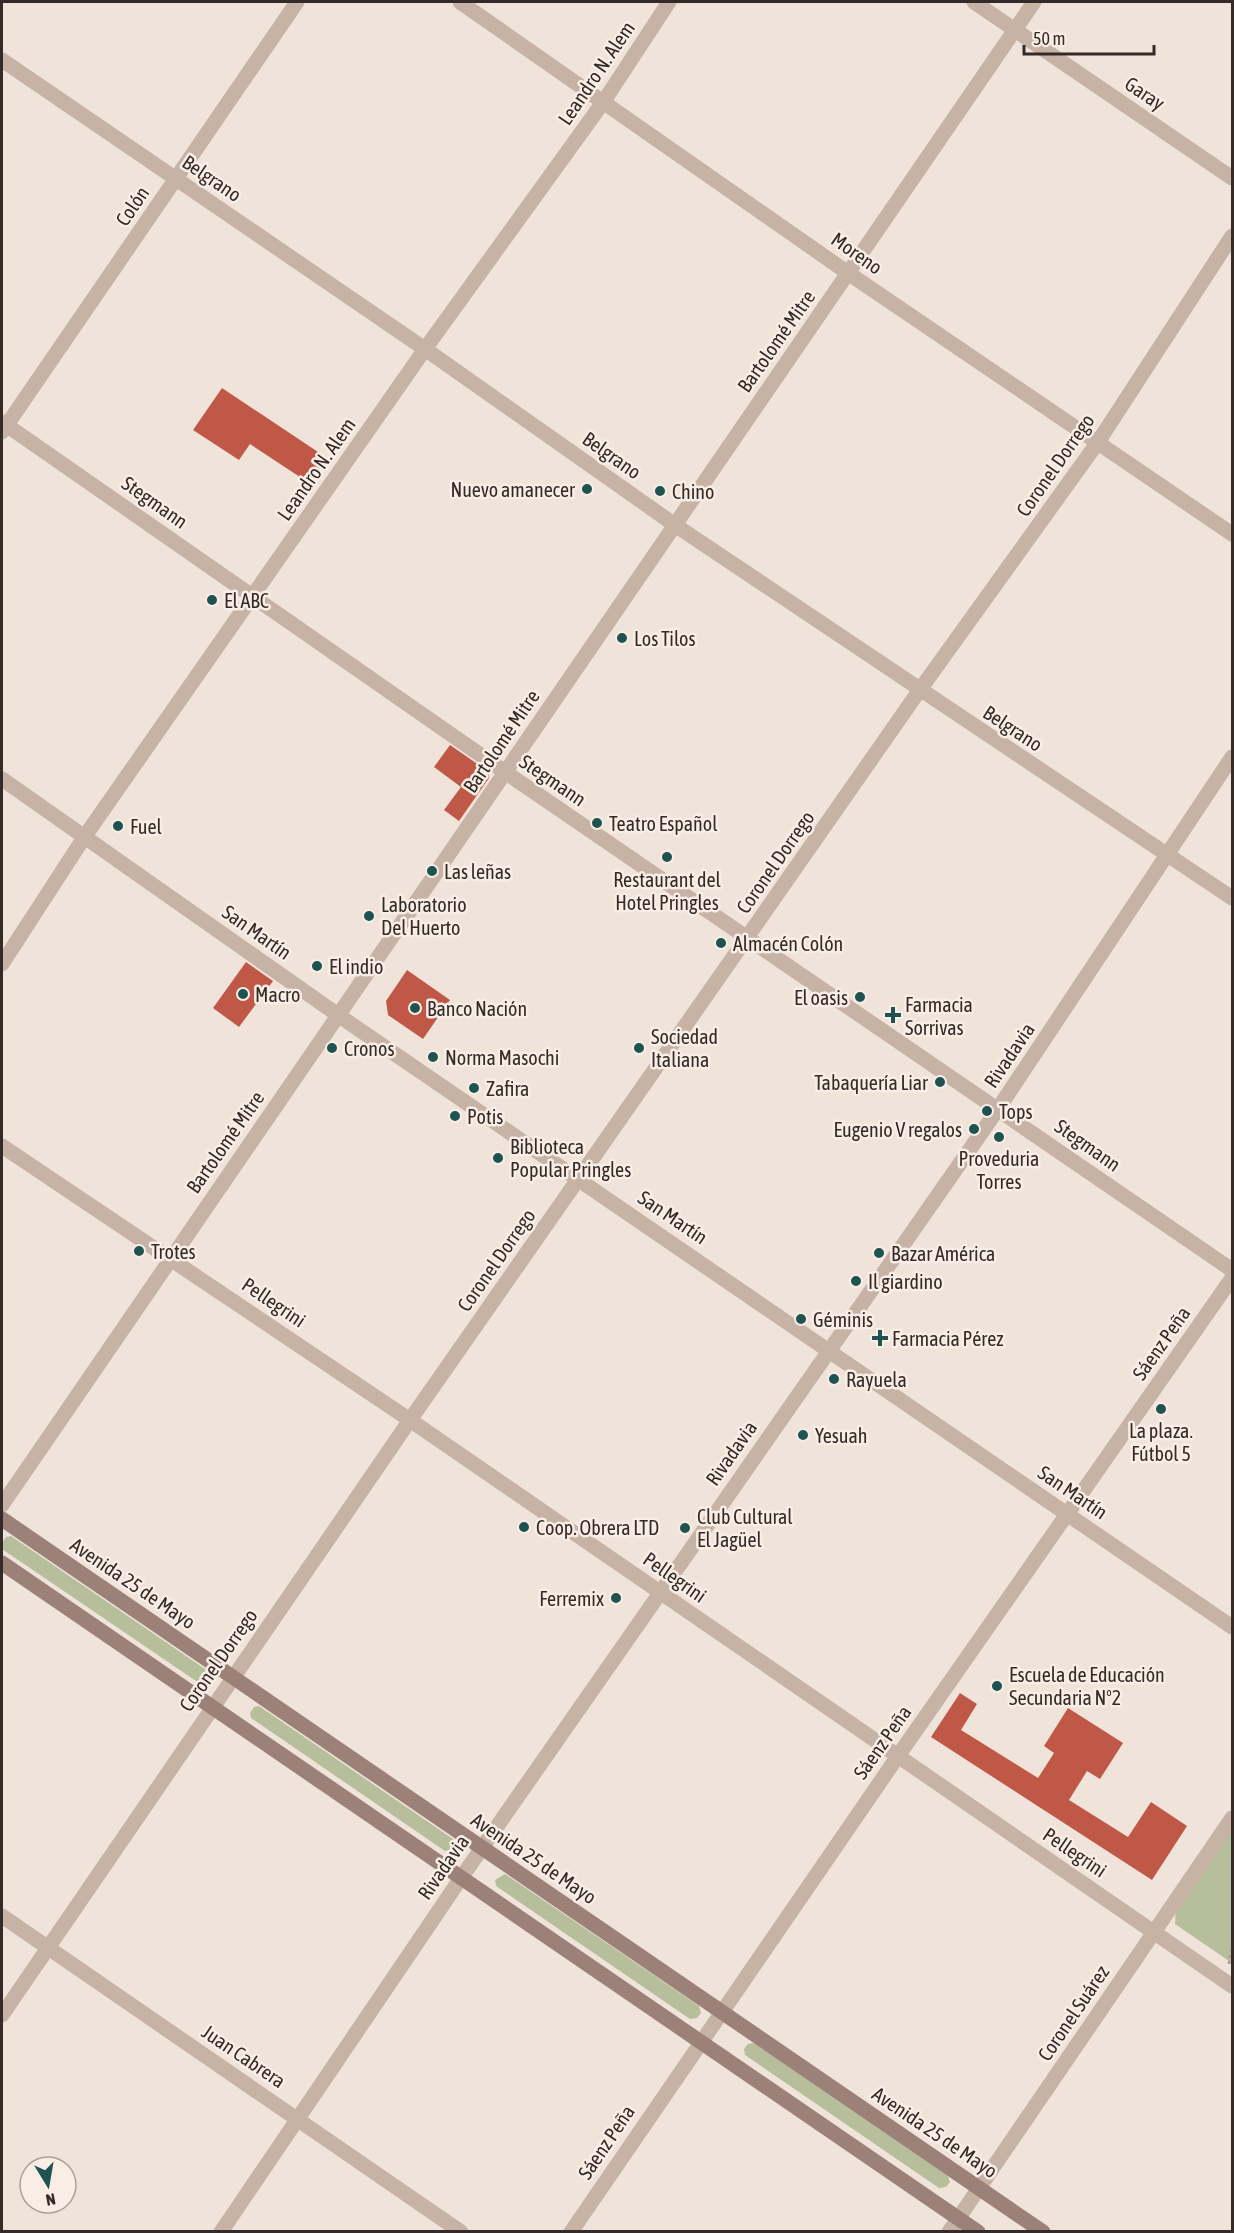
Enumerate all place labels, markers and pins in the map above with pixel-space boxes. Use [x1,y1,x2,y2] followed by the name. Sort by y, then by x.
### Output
[450,478,576,501] place label: Nuevo amanecer
[672,480,714,503] place label: Chino
[580,482,594,496] marker: Nuevo amanecer
[653,484,667,498] marker: Chino
[224,589,269,612] place label: El ABC
[205,593,219,607] marker: El ABC
[634,627,695,650] place label: Los Tilos
[615,631,629,645] marker: Los Tilos
[609,812,718,835] place label: Teatro Español
[130,815,163,838] place label: Fuel
[590,816,604,830] marker: Teatro Español
[111,819,125,833] marker: Fuel
[660,850,674,864] marker: Restaurant del Hotel Pringles
[444,860,511,883] place label: Las leñas
[425,864,439,878] marker: Las leñas
[613,868,722,914] place label: Restaurant del Hotel Pringles
[381,893,467,939] place label: Laboratorio Del Huerto
[362,909,376,923] marker: Laboratorio Del Huerto
[733,932,843,955] place label: Almacén Colón
[714,936,728,950] marker: Almacén Colón
[329,955,383,978] place label: El indio
[310,959,324,973] marker: El indio
[255,983,300,1006] place label: Macro
[794,986,848,1009] place label: El oasis
[236,987,250,1001] marker: Macro
[853,990,867,1004] marker: El oasis
[905,993,973,1039] place label: Farmacia Sorrivas
[427,997,527,1020] place label: Banco Nación
[408,1001,422,1015] marker: Banco Nación
[886,1008,900,1022] marker: Farmacia Sorrivas
[651,1025,718,1071] place label: Sociedad Italiana
[344,1037,394,1060] place label: Cronos
[325,1041,339,1055] marker: Cronos
[632,1041,646,1055] marker: Sociedad Italiana
[445,1046,559,1069] place label: Norma Masochi
[426,1050,440,1064] marker: Norma Masochi
[814,1071,929,1094] place label: Tabaquería Liar
[933,1075,947,1089] marker: Tabaquería Liar
[486,1077,529,1100] place label: Zafira
[467,1081,481,1095] marker: Zafira
[999,1100,1033,1123] place label: Tops
[980,1104,994,1118] marker: Tops
[467,1105,503,1128] place label: Potis
[448,1109,462,1123] marker: Potis
[834,1118,962,1141] place label: Eugenio V regalos
[967,1122,981,1136] marker: Eugenio V regalos
[992,1130,1006,1144] marker: Proveduria Torres
[510,1135,631,1181] place label: Biblioteca Popular Pringles
[959,1147,1039,1193] place label: Proveduria Torres
[491,1151,505,1165] marker: Biblioteca Popular Pringles
[151,1240,196,1263] place label: Trotes
[891,1242,995,1265] place label: Bazar América
[132,1244,146,1258] marker: Trotes
[872,1246,886,1260] marker: Bazar América
[868,1270,943,1293] place label: Il giardino
[849,1274,863,1288] marker: Il giardino
[813,1308,873,1331] place label: Géminis
[794,1312,808,1326] marker: Géminis
[892,1327,1003,1350] place label: Farmacia Pérez
[873,1331,887,1345] marker: Farmacia Pérez
[846,1368,907,1391] place label: Rayuela
[827,1372,841,1386] marker: Rayuela
[1154,1402,1168,1416] marker: La plaza. Fútbol 5
[1129,1419,1193,1465] place label: La plaza. Fútbol 5
[815,1424,868,1447] place label: Yesuah
[796,1428,810,1442] marker: Yesuah
[697,1505,793,1551] place label: Club Cultural El Jagüel
[536,1516,659,1539] place label: Coop. Obrera LTD
[517,1520,531,1534] marker: Coop. Obrera LTD
[678,1521,692,1535] marker: Club Cultural El Jagüel
[539,1587,604,1610] place label: Ferremix
[609,1591,623,1605] marker: Ferremix
[1009,1663,1165,1709] place label: Escuela de Educación Secundaria N°2
[990,1679,1004,1693] marker: Escuela de Educación Secundaria N°2

